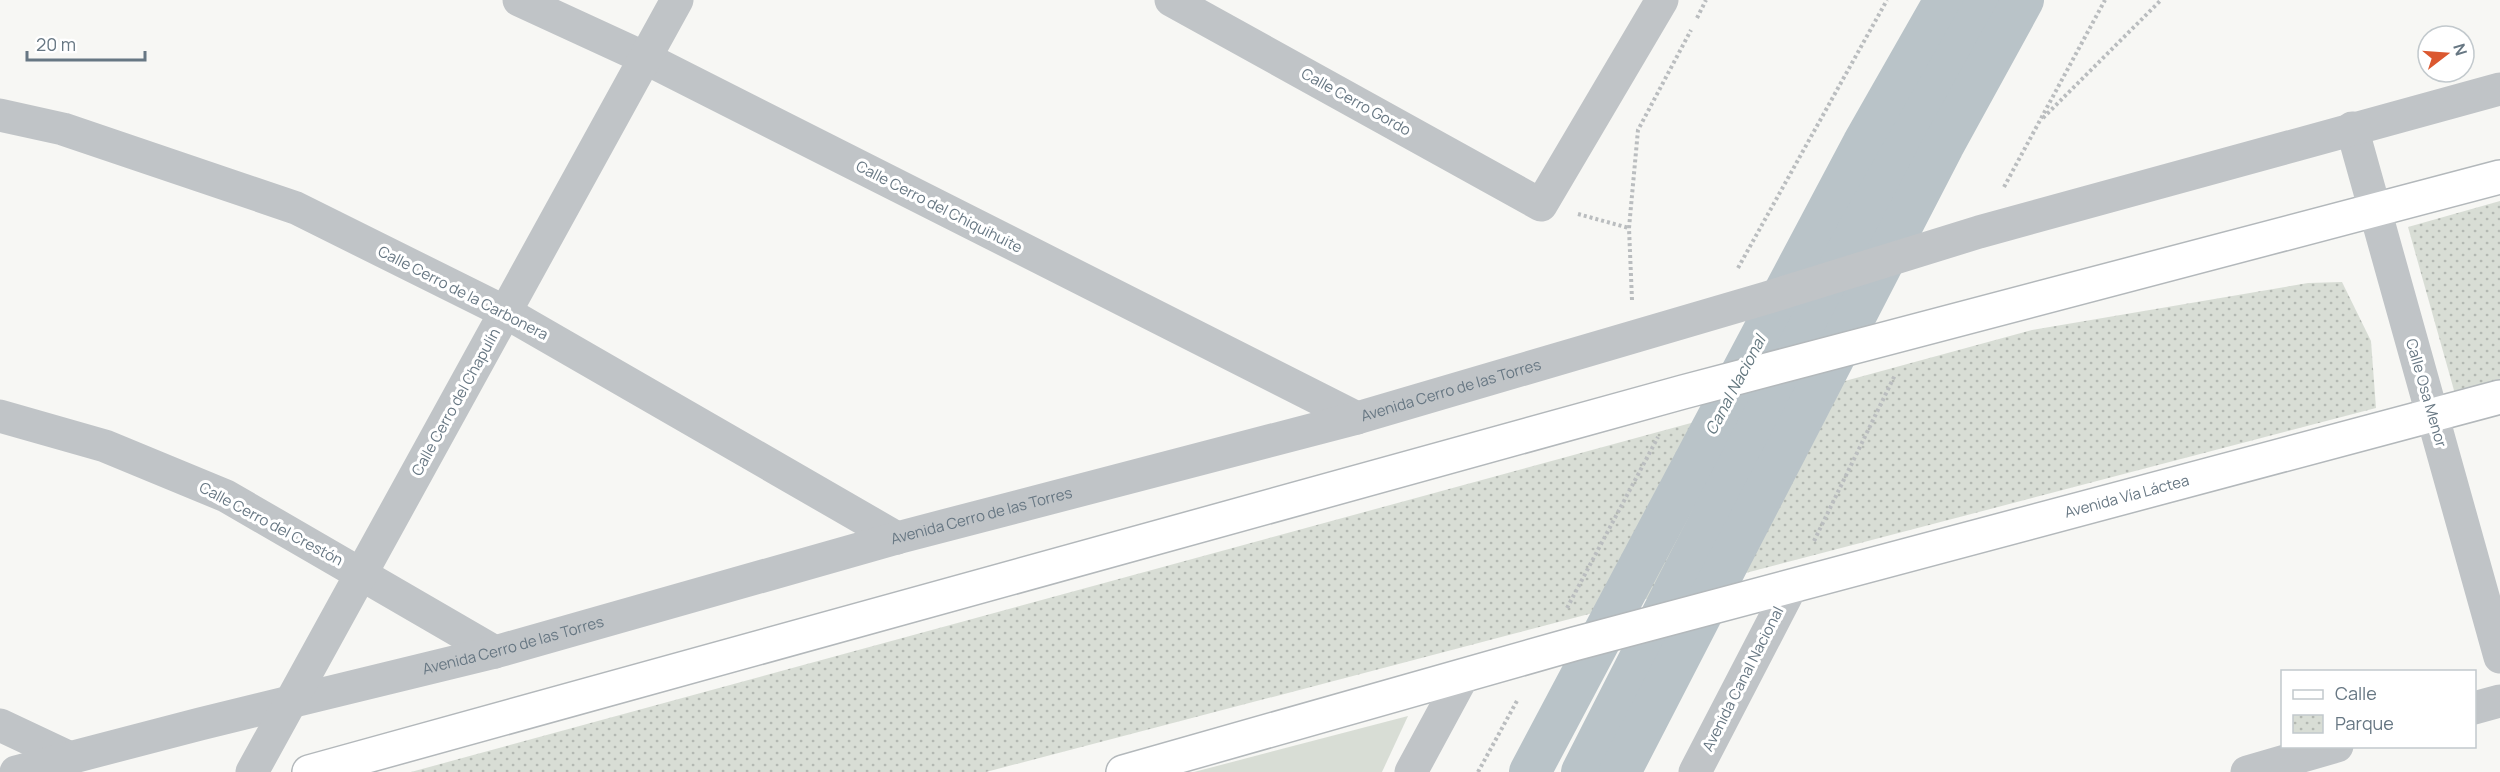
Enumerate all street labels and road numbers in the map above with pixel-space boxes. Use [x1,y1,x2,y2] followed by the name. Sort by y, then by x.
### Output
[1298,63,1415,140] street label: Calle Cerro Gordo
[852,155,1026,258] street label: Calle Cerro del Chiquihuite
[374,240,552,345] street label: Calle Cerro de la Carbonera
[406,324,505,479] street label: Calle Cerro del Chapulín
[2401,336,2452,450] street label: Calle Osa Menor
[1358,354,1544,426] street label: Avenida Cerro de las Torres
[2062,469,2191,523] street label: Avenida Vía Láctea
[196,477,347,570] street label: Calle Cerro del Crestón
[888,482,1075,549] street label: Avenida Cerro de las Torres
[1697,603,1788,755] street label: Avenida Canal Nacional
[420,611,606,679] street label: Avenida Cerro de las Torres

